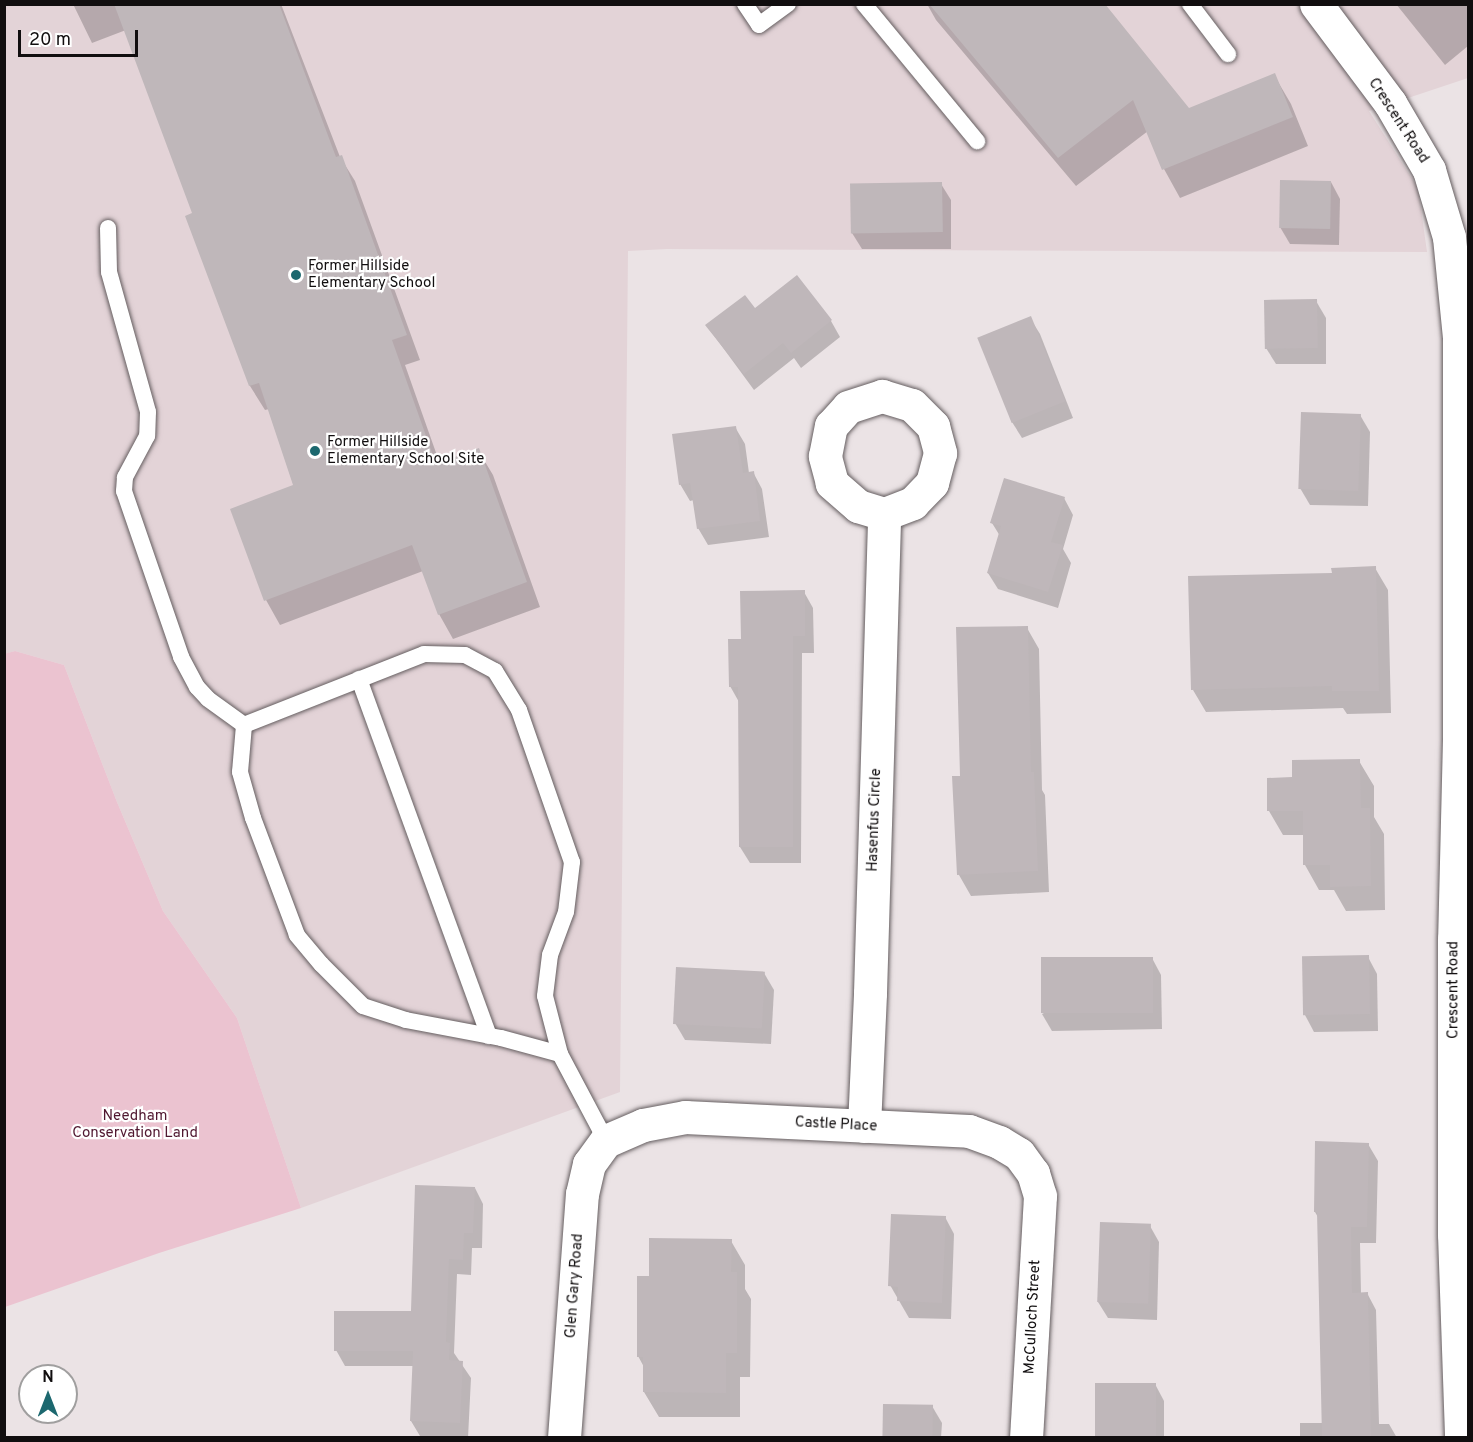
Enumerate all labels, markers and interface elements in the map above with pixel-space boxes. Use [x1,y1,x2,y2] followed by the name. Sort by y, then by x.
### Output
[21,18,141,56] scale bar
[29,29,71,52] text: 20 m
[1364,75,1432,167] street label: Crescent Road
[308,257,435,292] place label: Former Hillside Elementary School
[289,268,303,282] marker: Former Hillside Elementary School
[327,433,484,468] place label: Former Hillside Elementary School Site
[308,444,322,458] marker: Former Hillside Elementary School Site
[864,768,886,872] street label: Hasenfus Circle
[1445,941,1463,1039] street label: Crescent Road
[72,1107,198,1142] park label: Needham Conservation Land
[794,1114,878,1136] street label: Castle Place
[562,1233,588,1339] street label: Glen Gary Road
[1021,1259,1045,1375] street label: McCulloch Street
[18,1364,78,1424] north arrow
[42,1368,54,1388] text: N

